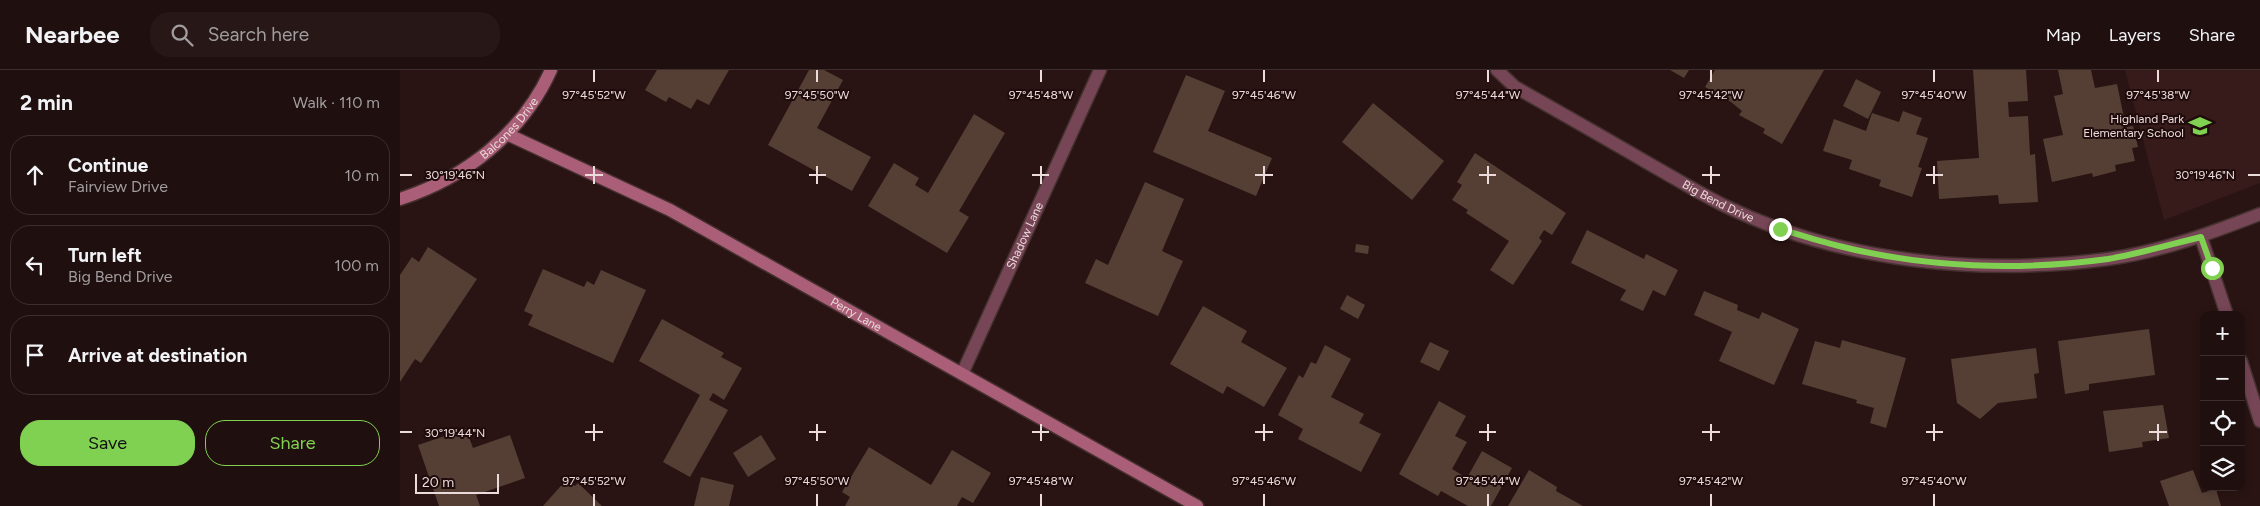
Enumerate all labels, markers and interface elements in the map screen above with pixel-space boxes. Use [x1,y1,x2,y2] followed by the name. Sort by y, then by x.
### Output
[150,12,500,57] search box
[25,20,120,49] text: Nearbee
[168,21,196,49] icon: search
[208,23,309,46] text: Search here
[2046,24,2081,46] text: Map
[2109,24,2161,46] text: Layers
[2189,24,2235,46] text: Share
[562,88,626,102] text: 97°45'52"W
[785,88,850,102] text: 97°45'50"W
[1009,88,1074,102] text: 97°45'48"W
[1232,88,1296,102] text: 97°45'46"W
[1456,88,1521,102] text: 97°45'44"W
[1679,88,1743,102] text: 97°45'42"W
[1902,88,1967,102] text: 97°45'40"W
[2126,88,2190,102] text: 97°45'38"W
[20,90,73,115] text: 2 min
[293,93,380,112] text: Walk · 110 m
[477,95,541,162] street label: Balcones Drive
[2083,112,2184,140] place label: Highland Park Elementary School
[2187,113,2213,139] school or university icon: Highland Park Elementary School
[68,154,148,177] text: Continue
[21,161,49,189] icon: ahead
[345,166,379,185] text: 10 m
[425,168,485,182] text: 30°19'46"N
[2175,168,2235,182] text: 30°19'46"N
[68,177,168,196] text: Fairview Drive
[1680,177,1757,225] street label: Big Bend Drive
[1004,199,1046,271] street label: Shadow Lane
[1769,218,1792,241] route end
[68,244,142,267] text: Turn left
[21,251,49,279] icon: left
[334,256,379,275] text: 100 m
[2201,257,2224,280] route start
[68,267,173,286] text: Big Bend Drive
[828,295,884,335] street label: Perry Lane
[2200,311,2245,491] map controls
[2200,311,2245,356] button: +
[21,341,49,369] icon: arrive
[68,344,247,367] text: Arrive at destination
[2200,356,2245,401] button: −
[2200,401,2245,446] button: locate
[20,420,195,466] button: Save
[205,420,380,466] button: Share
[425,426,485,440] text: 30°19'44"N
[2200,446,2245,491] button: layers
[415,471,499,494] scale bar
[422,474,454,491] text: 20 m
[562,474,626,488] text: 97°45'52"W
[785,474,850,488] text: 97°45'50"W
[1009,474,1074,488] text: 97°45'48"W
[1232,474,1296,488] text: 97°45'46"W
[1456,474,1521,488] text: 97°45'44"W
[1679,474,1743,488] text: 97°45'42"W
[1902,474,1967,488] text: 97°45'40"W

